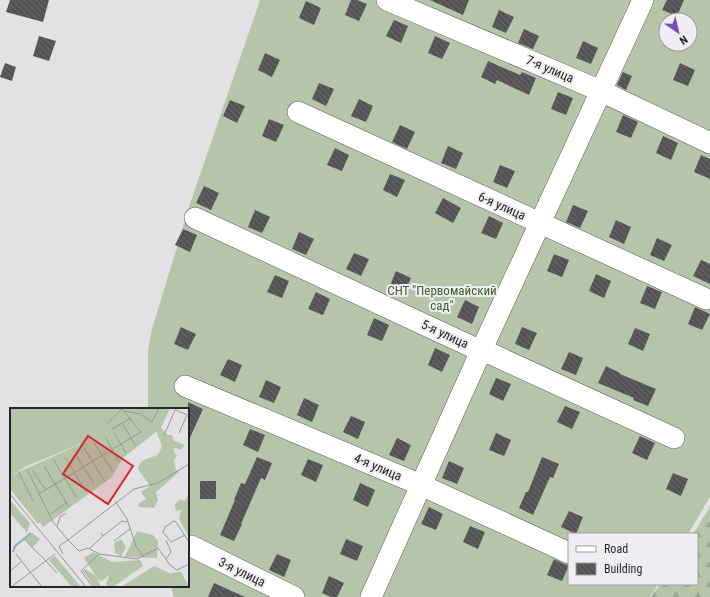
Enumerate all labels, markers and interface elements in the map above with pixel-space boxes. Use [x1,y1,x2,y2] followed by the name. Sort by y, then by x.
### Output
[658,12,698,52] north arrow
[677,33,690,47] text: N
[524,52,576,86] street label: 7-я улица
[476,189,528,223] street label: 6-я улица
[387,283,497,313] park label: СНТ "Первомайский сад"
[419,317,471,351] street label: 5-я улица
[10,408,189,587] inset map
[352,450,404,484] street label: 4-я улица
[568,533,698,585] legend
[604,542,628,556] text: Road
[216,554,268,590] street label: 3-я улица
[604,562,642,576] text: Building

